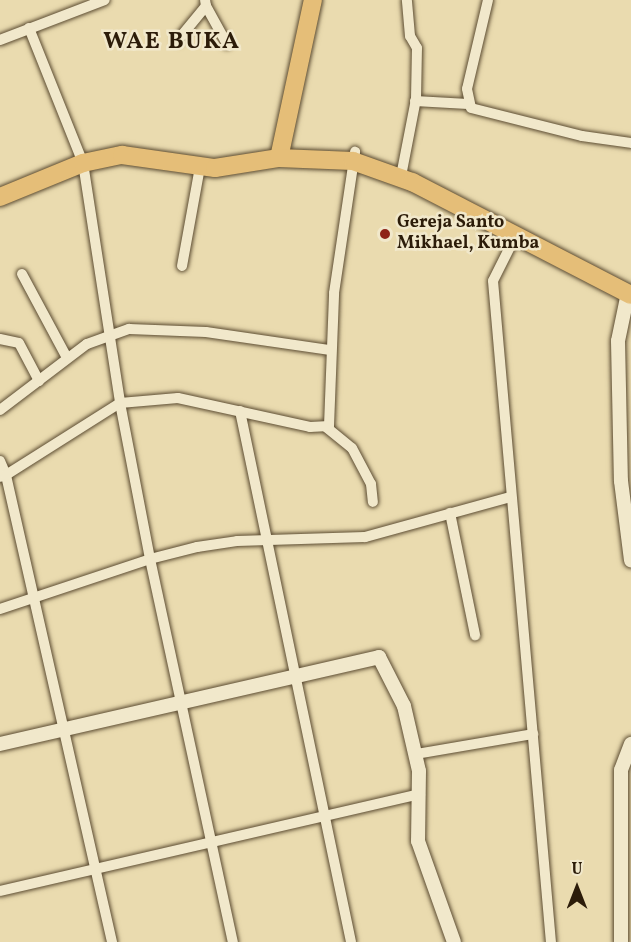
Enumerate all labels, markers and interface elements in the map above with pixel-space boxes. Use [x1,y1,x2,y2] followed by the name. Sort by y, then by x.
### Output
[103,29,241,57] district label: WAE BUKA
[397,213,539,256] place label: Gereja Santo Mikhael, Kumba
[378,227,392,241] marker: Gereja Santo Mikhael, Kumba
[547,858,607,918] north arrow
[572,859,582,881] text: U

